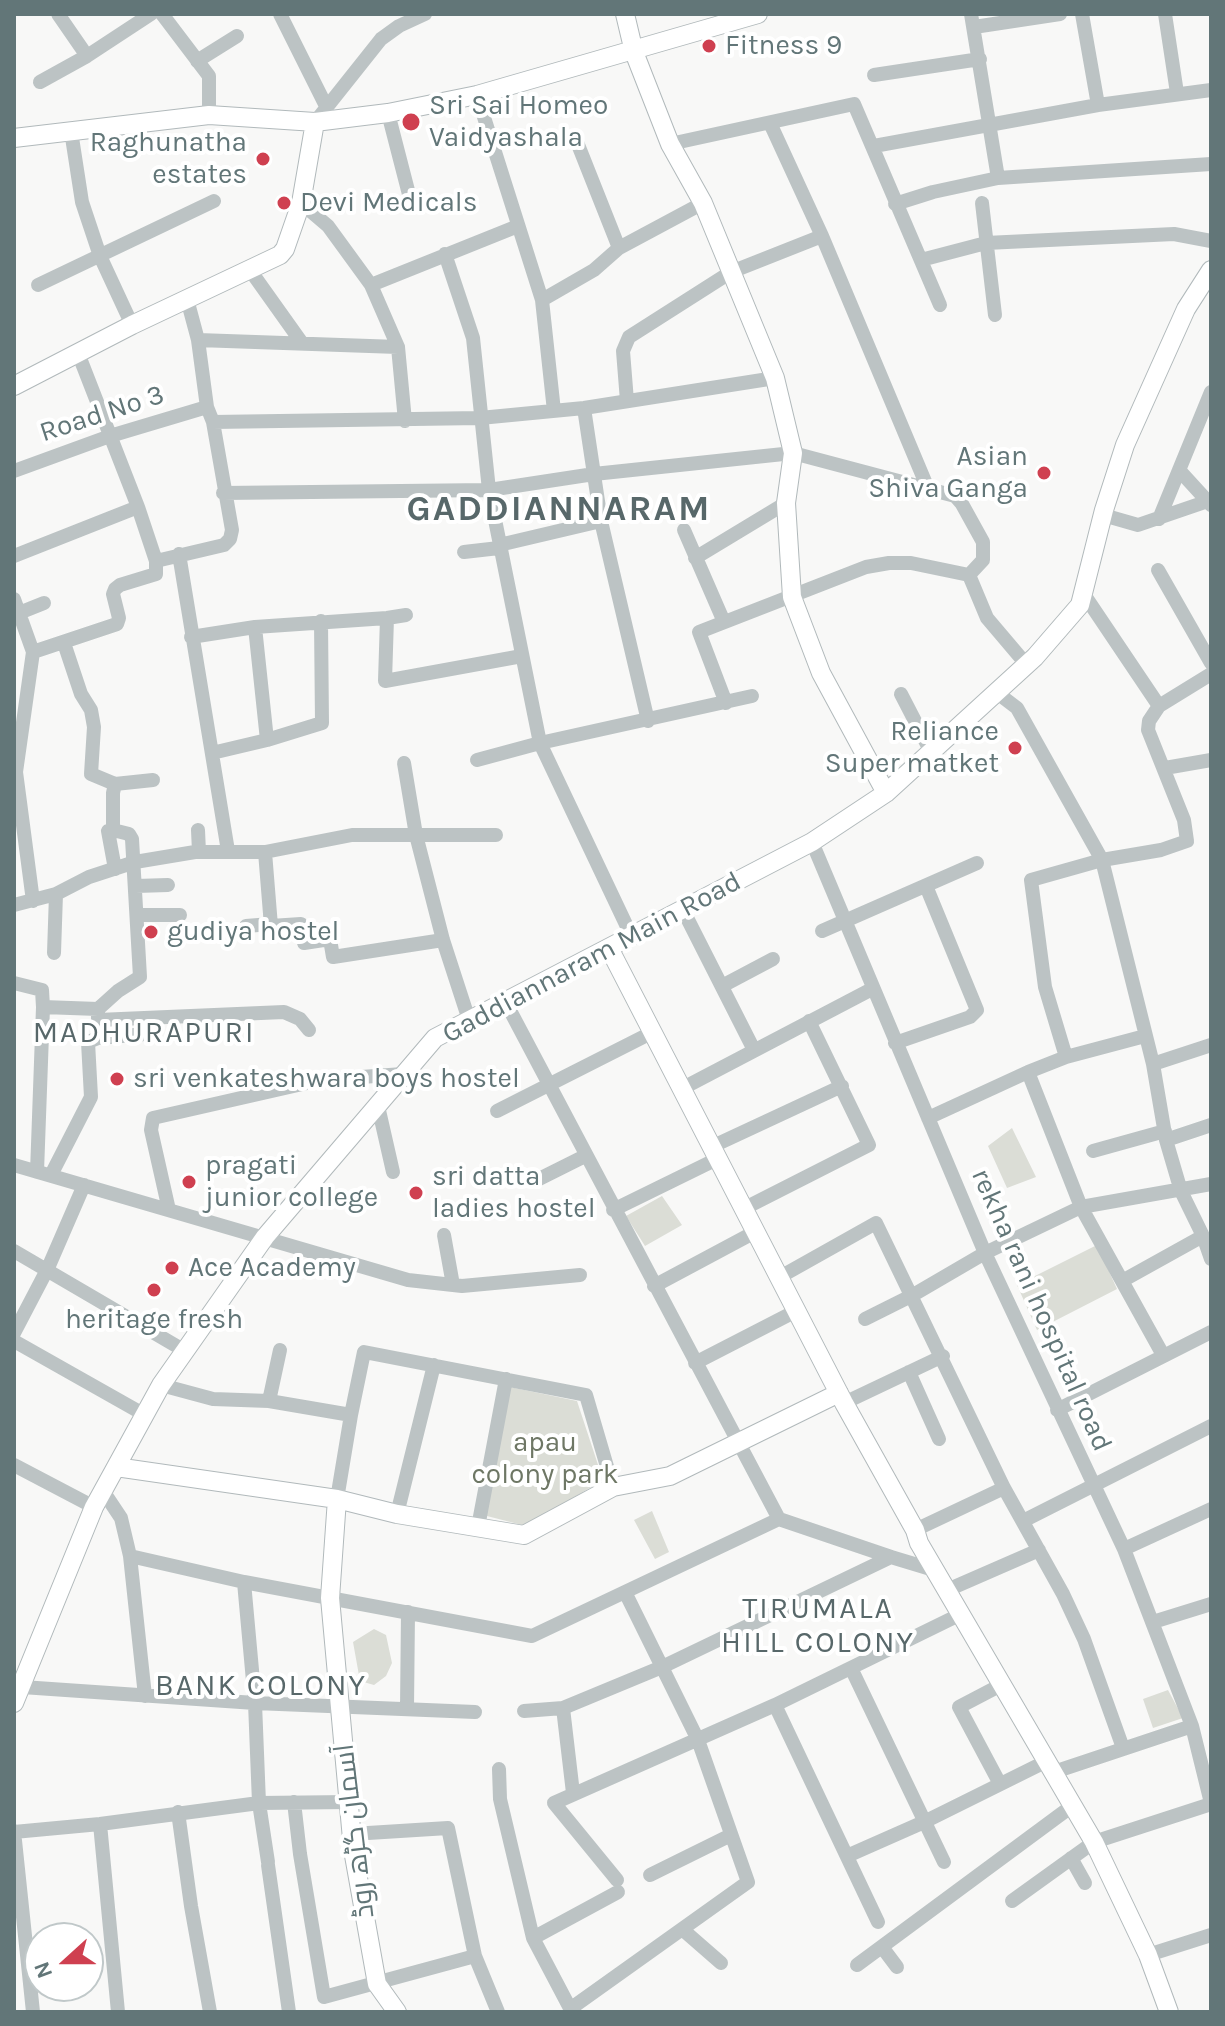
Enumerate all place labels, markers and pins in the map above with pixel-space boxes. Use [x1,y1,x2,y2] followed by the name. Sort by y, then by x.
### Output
[725,29,842,63] place label: Fitness 9
[700,37,718,55] marker: Fitness 9
[429,89,608,155] place label: Sri Sai Homeo Vaidyashala
[400,111,422,133] marker: Sri Sai Homeo Vaidyashala
[90,126,247,192] place label: Raghunatha estates
[254,150,272,168] marker: Raghunatha estates
[300,186,477,220] place label: Devi Medicals
[275,194,293,212] marker: Devi Medicals
[868,440,1028,506] place label: Asian Shiva Ganga
[1035,464,1053,482] marker: Asian Shiva Ganga
[825,715,999,781] place label: Reliance Super matket
[1006,739,1024,757] marker: Reliance Super matket
[167,915,339,949] place label: gudiya hostel
[142,923,160,941] marker: gudiya hostel
[133,1062,520,1096] place label: sri venkateshwara boys hostel
[108,1070,126,1088] marker: sri venkateshwara boys hostel
[205,1149,378,1215] place label: pragati junior college
[432,1160,596,1226] place label: sri datta ladies hostel
[180,1173,198,1191] marker: pragati junior college
[407,1184,425,1202] marker: sri datta ladies hostel
[188,1251,356,1285] place label: Ace Academy
[163,1259,181,1277] marker: Ace Academy
[145,1281,163,1299] marker: heritage fresh
[65,1303,243,1337] place label: heritage fresh

